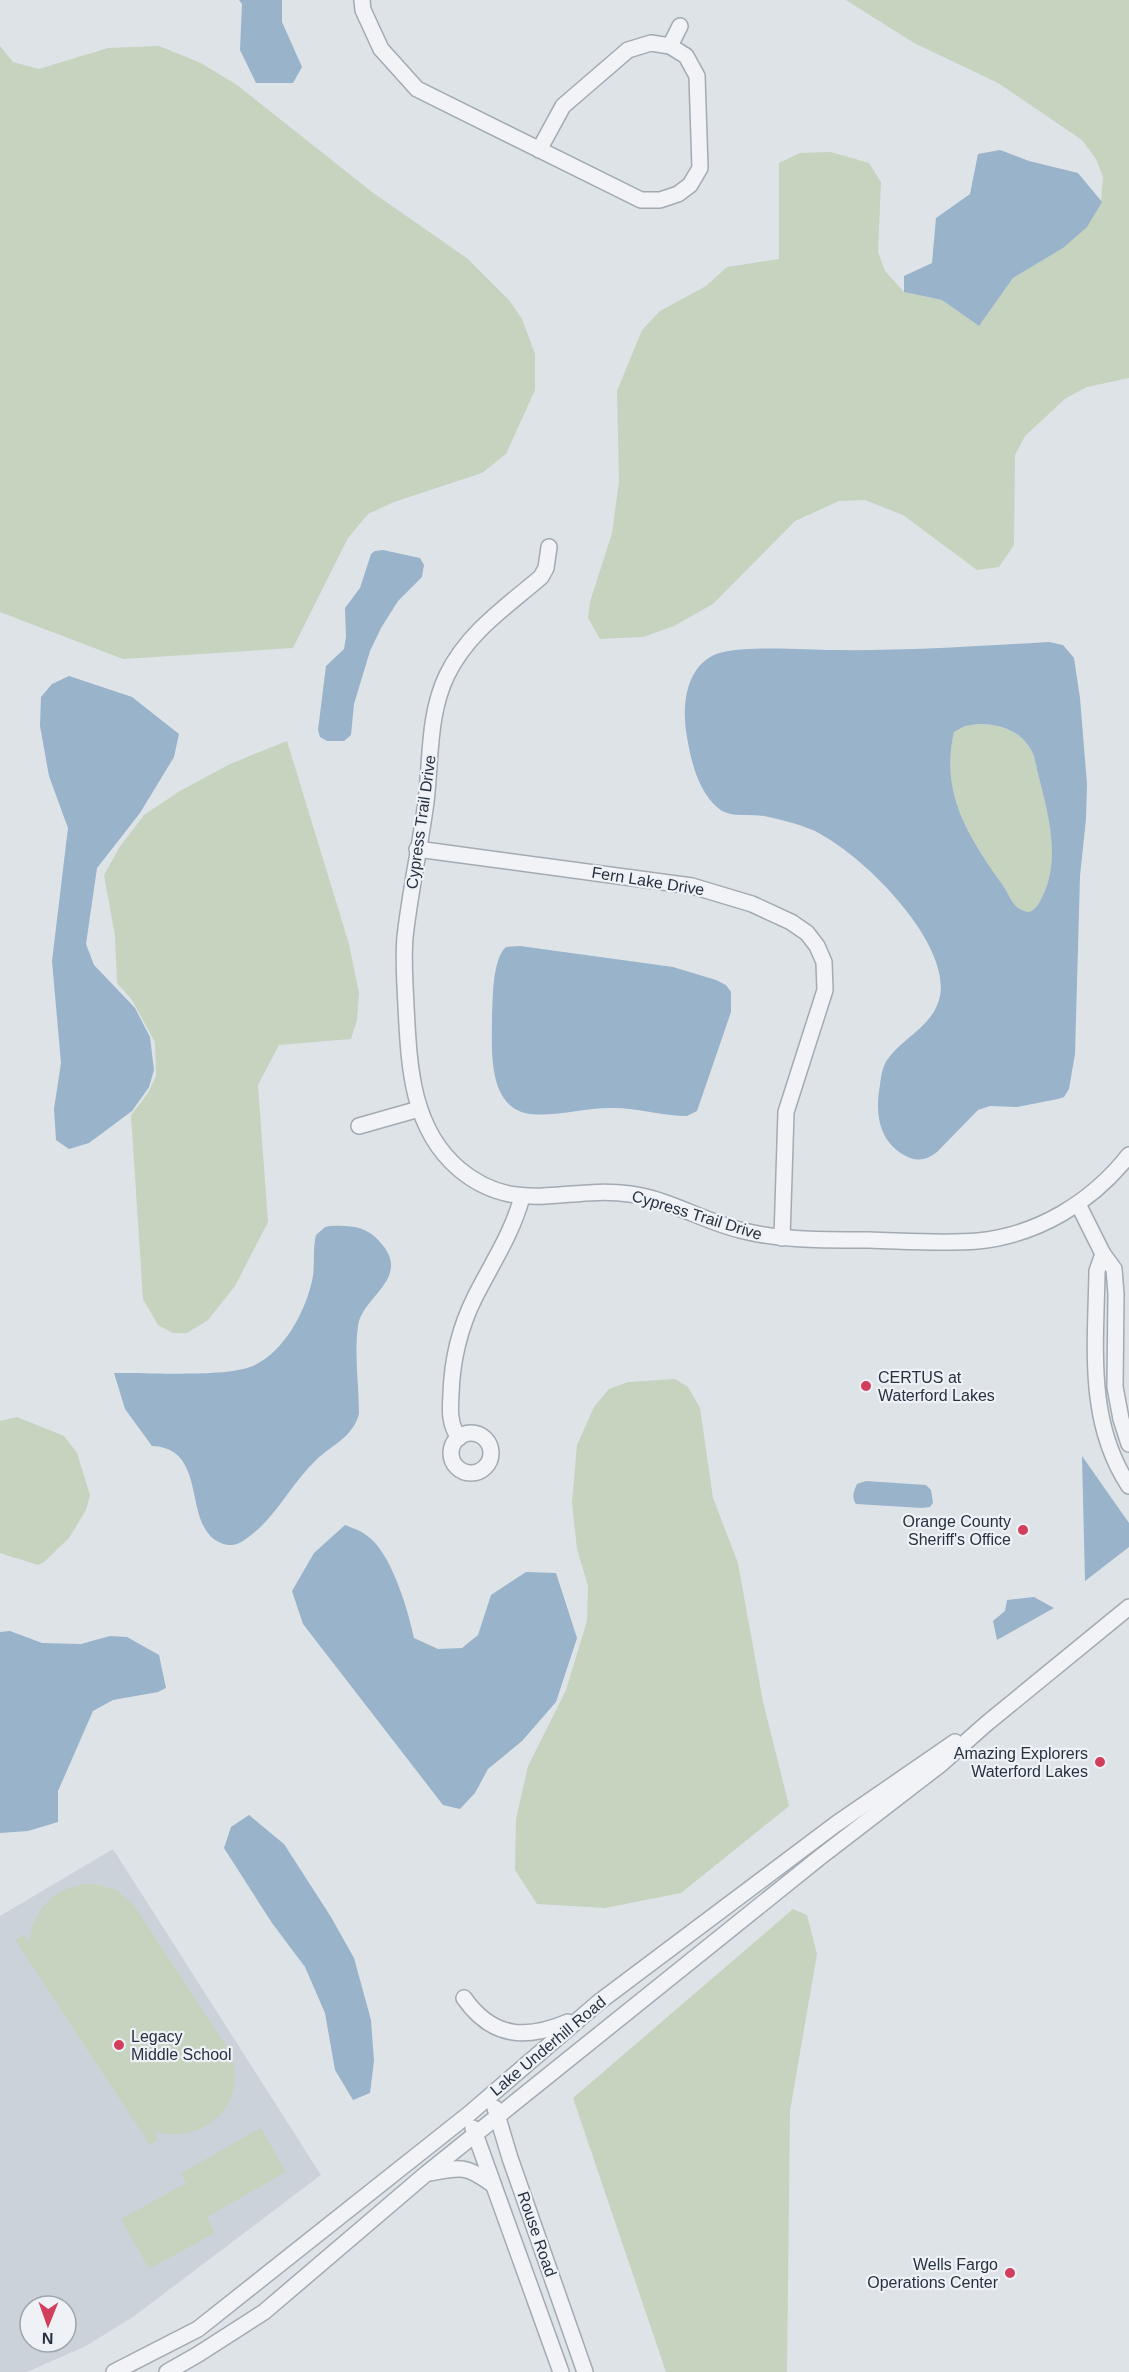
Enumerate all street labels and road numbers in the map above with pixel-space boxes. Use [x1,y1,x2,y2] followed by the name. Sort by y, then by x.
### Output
[403,754,439,890] street label: Cypress Trail Drive
[590,864,706,898] street label: Fern Lake Drive
[630,1187,764,1243] street label: Cypress Trail Drive
[487,1993,609,2099] street label: Lake Underhill Road
[514,2189,560,2279] street label: Rouse Road

